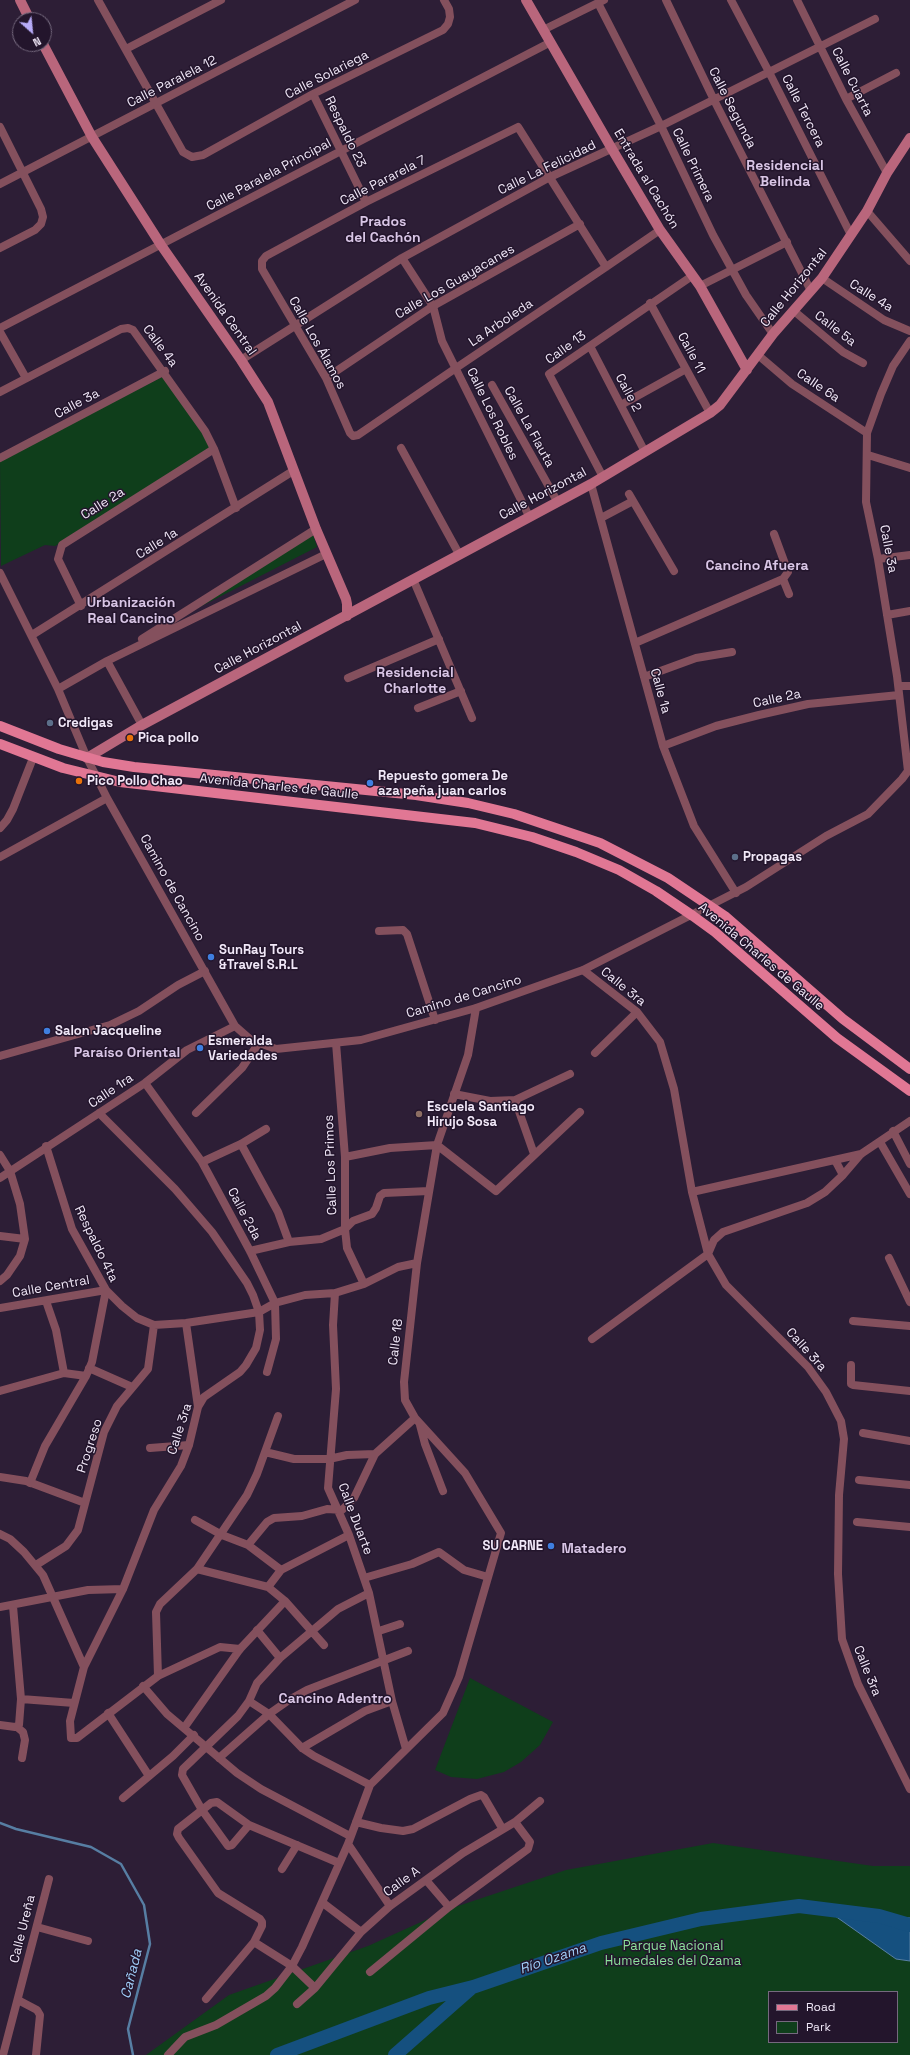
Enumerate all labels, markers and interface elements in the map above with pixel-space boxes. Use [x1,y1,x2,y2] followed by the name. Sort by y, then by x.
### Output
[12,12,52,52] north arrow
[31,34,43,50] text: N
[828,45,876,119] street label: Calle Cuarta
[283,47,371,103] street label: Calle Solariega
[124,53,220,111] street label: Calle Paralela 12
[705,65,759,151] street label: Calle Segunda
[778,72,828,150] street label: Calle Tercera
[321,94,369,170] street label: Respaldo 23
[610,126,682,232] street label: Entrada al Cachón
[668,126,718,204] street label: Calle Primera
[204,135,334,215] street label: Calle Paralela Principal
[495,138,599,198] street label: Calle La Felicidad
[337,153,429,209] street label: Calle Pararela 7
[746,158,824,190] district label: Residencial Belinda
[345,214,421,246] district label: Prados del Cachón
[392,241,518,323] street label: Calle Los Guayacanes
[757,245,831,331] street label: Calle Horizontal
[191,269,259,359] street label: Avenida Central
[846,276,896,316] street label: Calle 4a
[285,294,349,392] street label: Calle Los Álamos
[466,296,536,350] street label: La Arboleda
[811,308,859,350] street label: Calle 5a
[139,322,181,370] street label: Calle 4a
[543,328,589,368] street label: Calle 13
[674,330,708,376] street label: Calle 11
[463,365,521,463] street label: Calle Los Robles
[793,366,843,406] street label: Calle 6a
[611,371,645,415] street label: Calle 2
[500,384,558,470] street label: Calle La Flauta
[52,386,102,422] street label: Calle 3a
[497,464,589,524] street label: Calle Horizontal
[78,485,128,523] street label: Calle 2a
[876,524,900,574] street label: Calle 3a
[133,525,181,563] street label: Calle 1a
[705,558,809,574] district label: Cancino Afuera
[87,595,175,628] district label: Urbanización Real Cancino
[212,618,304,678] street label: Calle Horizontal
[376,665,454,698] district label: Residencial Charlotte
[646,667,674,715] street label: Calle 1a
[752,686,802,712] street label: Calle 2a
[58,715,113,731] place label: Credigas
[45,718,55,728] marker: Credigas
[138,730,199,746] place label: Pica pollo
[125,733,135,743] marker: Pica pollo
[378,768,508,799] place label: Repuesto gomera De aza peña juan carlos
[199,771,359,803] street label: Avenida Charles de Gaulle
[87,773,183,789] place label: Pico Pollo Chao
[74,776,84,786] marker: Pico Pollo Chao
[365,778,375,788] marker: Repuesto gomera De aza peña juan carlos
[136,832,208,944] street label: Camino de Cancino
[743,849,802,865] place label: Propagas
[730,852,740,862] marker: Propagas
[695,900,827,1014] street label: Avenida Charles de Gaulle
[219,942,304,973] place label: SunRay Tours &Travel S.R.L
[206,952,216,962] marker: SunRay Tours &Travel S.R.L
[597,964,649,1010] street label: Calle 3ra
[404,972,524,1022] street label: Camino de Cancino
[55,1023,162,1039] place label: Salon Jacqueline
[42,1026,52,1036] marker: Salon Jacqueline
[208,1033,278,1064] place label: Esmeralda Variedades
[195,1043,205,1053] marker: Esmeralda Variedades
[74,1045,180,1061] district label: Paraíso Oriental
[86,1070,136,1112] street label: Calle 1ra
[427,1099,535,1130] place label: Escuela Santiago Hirujo Sosa
[414,1109,424,1119] marker: Escuela Santiago Hirujo Sosa
[321,1115,341,1215] street label: Calle Los Primos
[224,1185,264,1243] street label: Calle 2da
[71,1203,121,1285] street label: Respaldo 4ta
[11,1273,91,1301] street label: Calle Central
[385,1318,407,1366] street label: Calle 18
[782,1325,830,1375] street label: Calle 3ra
[164,1401,196,1457] street label: Calle 3ra
[74,1417,106,1475] street label: Progreso
[334,1481,376,1557] street label: Calle Duarte
[482,1538,543,1554] place label: SU CARNE
[546,1541,556,1551] marker: SU CARNE
[561,1541,627,1557] district label: Matadero
[850,1643,884,1699] street label: Calle 3ra
[279,1691,391,1707] district label: Cancino Adentro
[381,1864,423,1900] street label: Calle A
[7,1893,39,1965] street label: Calle Ureña
[605,1938,741,1969] park label: Parque Nacional Humedales del Ozama
[518,1940,588,1978] water label: Río Ozama
[118,1947,146,2001] water label: Cañada
[768,1991,898,2043] legend
[806,1999,835,2015] text: Road
[806,2019,831,2035] text: Park

